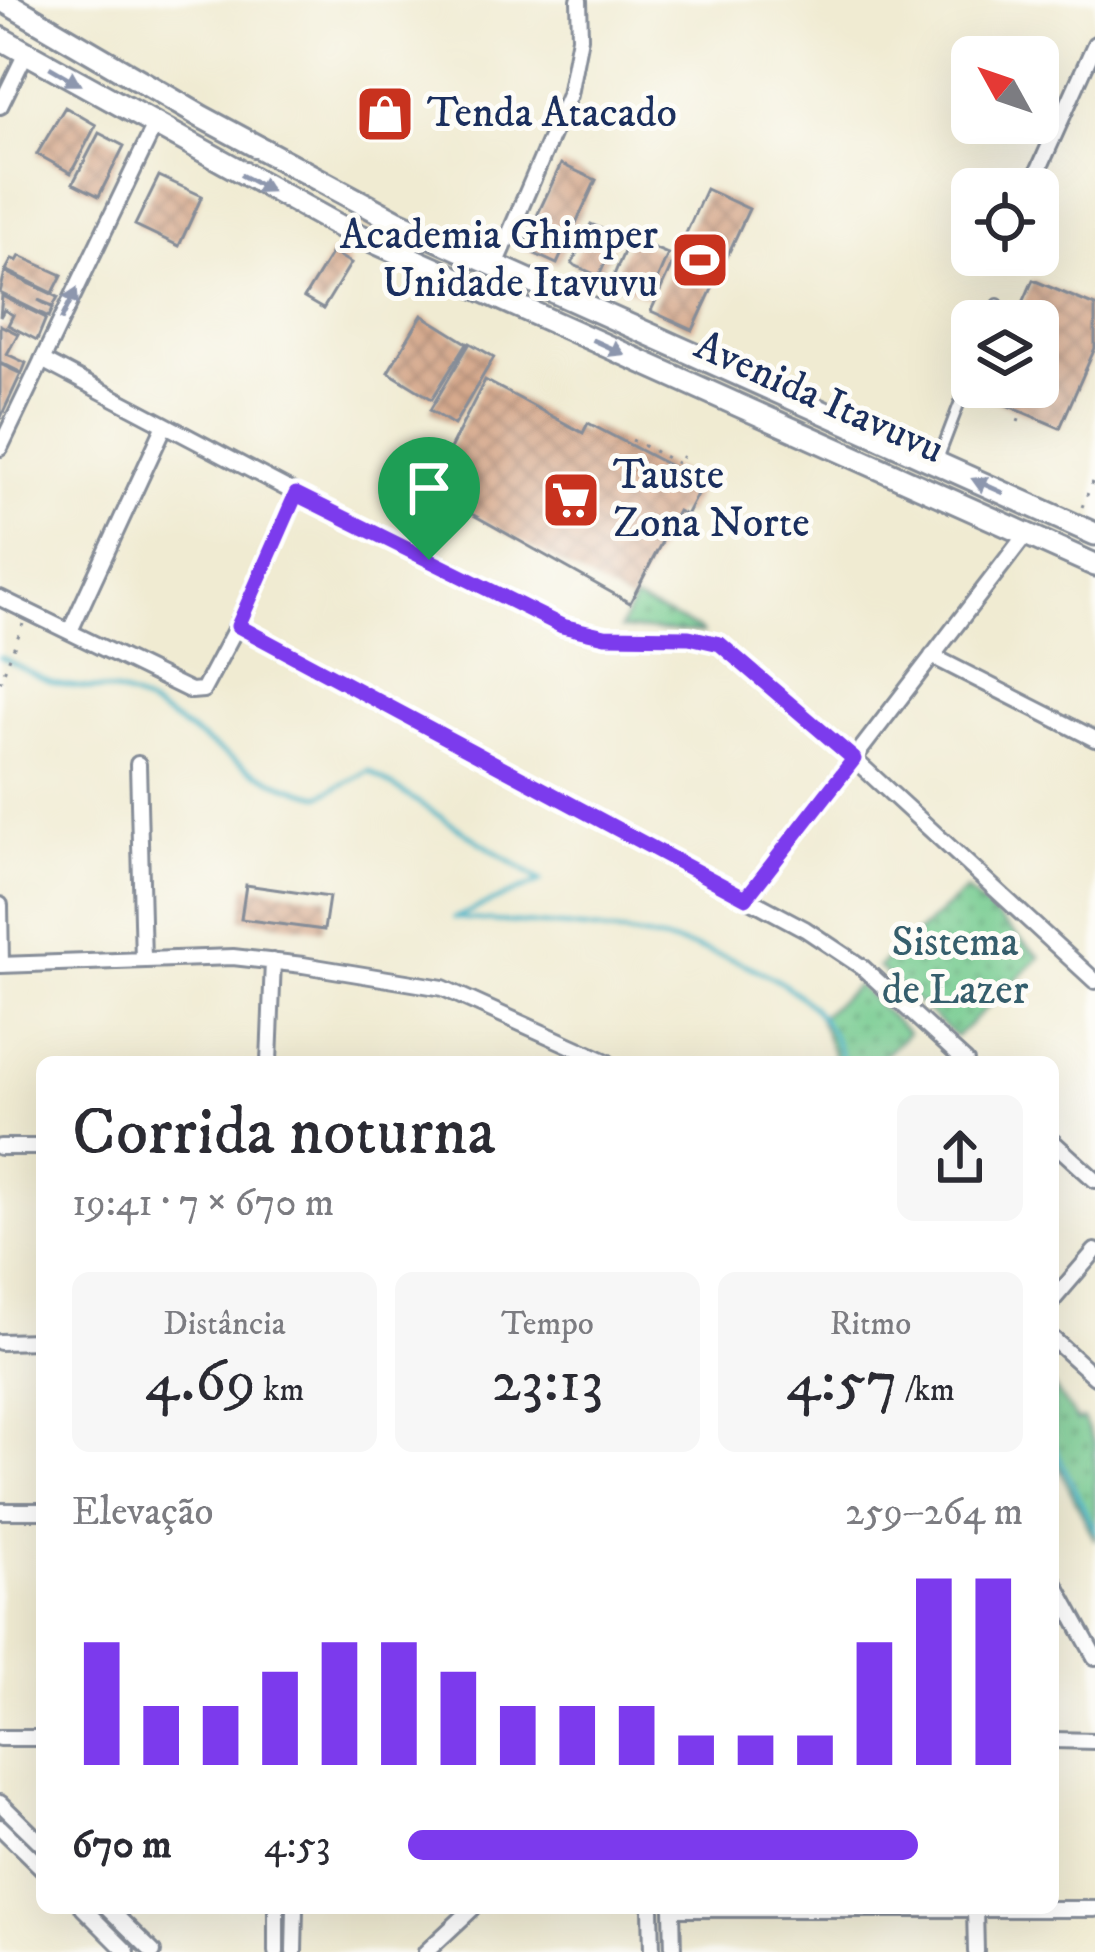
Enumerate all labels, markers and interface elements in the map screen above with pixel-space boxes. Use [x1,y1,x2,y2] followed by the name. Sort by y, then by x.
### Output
[951,36,1059,144] north arrow
[951,36,1059,408] map controls
[49,64,82,85] one-way arrow
[354,83,416,145] shop icon: Tenda Atacado
[427,88,677,140] place label: Tenda Atacado
[951,168,1059,276] button: locate
[239,172,274,193] one-way arrow
[340,210,658,310] place label: Academia Ghimper Unidade Itavuvu
[669,229,731,291] sports icon: Academia Ghimper Unidade Itavuvu
[59,286,79,321] one-way arrow
[951,300,1059,408] button: layers
[686,320,952,476] street label: Avenida Itavuvu
[591,337,626,357] one-way arrow
[378,437,480,560] pin
[613,450,810,550] place label: Tauste Zona Norte
[396,455,462,521] icon: arrive
[540,469,602,531] supermarket icon: Tauste Zona Norte
[971,476,1006,496] one-way arrow
[882,917,1029,1017] park label: Sistema de Lazer
[72,1093,495,1175] text: Corrida noturna
[897,1095,1023,1221] button: share
[72,1179,334,1228] text: 19:41 · 7 × 670 m
[163,1304,286,1345] text: Distância
[501,1304,594,1345] text: Tempo
[830,1304,911,1345] text: Ritmo
[145,1345,256,1420] text: 4.69
[492,1345,603,1420] text: 23:13
[786,1345,898,1420] text: 4:57
[256,1370,304,1411] text: km
[898,1370,955,1411] text: /km
[72,1488,213,1537] text: Elevação
[845,1488,1023,1537] text: 259–264 m
[72,1821,172,1870] text: 670 m
[264,1821,331,1870] text: 4:53

